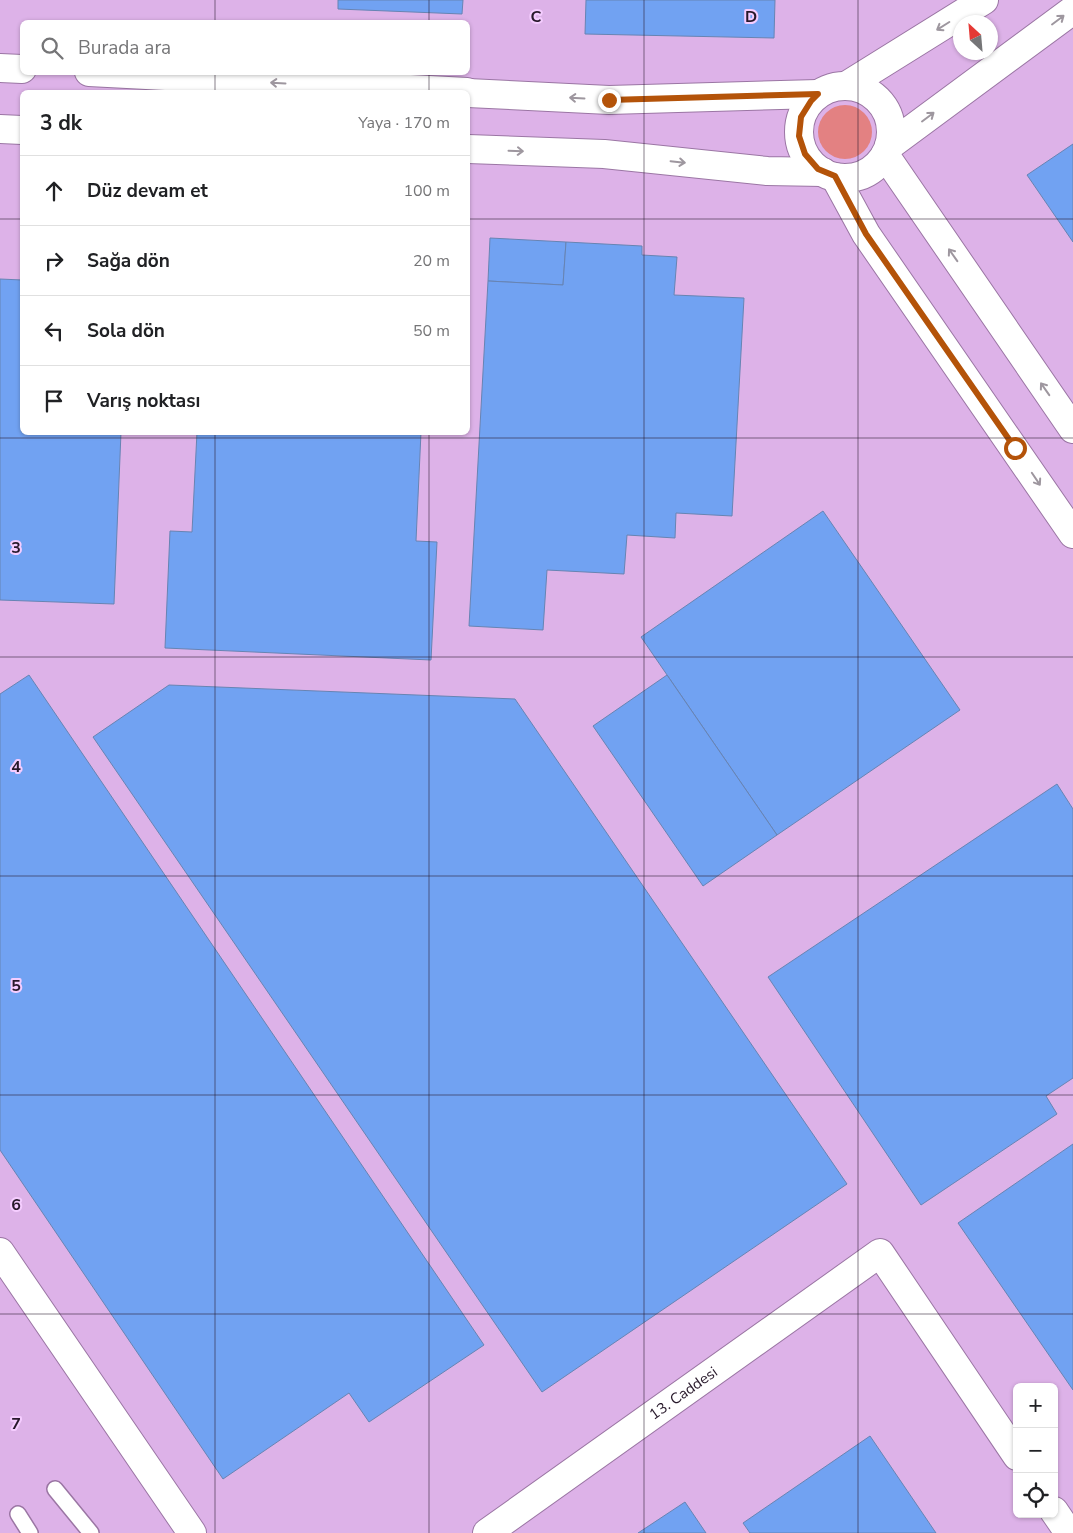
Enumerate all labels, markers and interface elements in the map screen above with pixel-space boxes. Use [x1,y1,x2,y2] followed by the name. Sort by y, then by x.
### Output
[531,6,542,28] text: C
[745,6,757,28] text: D
[953,15,998,60] north arrow
[1051,15,1064,26] one-way arrow
[20,20,470,75] search box
[936,21,950,31] one-way arrow
[38,34,66,62] icon: search
[78,35,171,61] text: Burada ara
[270,78,286,87] one-way arrow
[598,89,621,112] route end
[569,94,585,103] one-way arrow
[40,109,82,137] text: 3 dk
[358,112,450,134] text: Yaya · 170 m
[921,112,935,122] one-way arrow
[508,146,524,155] one-way arrow
[670,157,686,167] one-way arrow
[40,177,68,205] icon: ahead
[87,178,208,204] text: Düz devam et
[403,180,450,202] text: 100 m
[40,247,68,275] icon: right
[87,248,170,274] text: Sağa dön
[948,248,958,262] one-way arrow
[413,250,450,272] text: 20 m
[40,317,68,345] icon: left
[87,318,165,344] text: Sola dön
[413,320,450,342] text: 50 m
[1040,382,1050,396] one-way arrow
[40,387,68,415] icon: arrive
[87,388,200,414] text: Varış noktası
[1004,437,1027,460] route start
[1031,472,1041,486] one-way arrow
[11,537,21,559] text: 3
[11,756,21,778] text: 4
[11,975,21,997] text: 5
[11,1194,21,1216] text: 6
[645,1362,721,1424] street label: 13. Caddesi
[1013,1383,1058,1518] map controls
[1013,1383,1058,1428] button: +
[11,1413,21,1435] text: 7
[1013,1428,1058,1473] button: −
[1013,1473,1058,1518] button: locate

